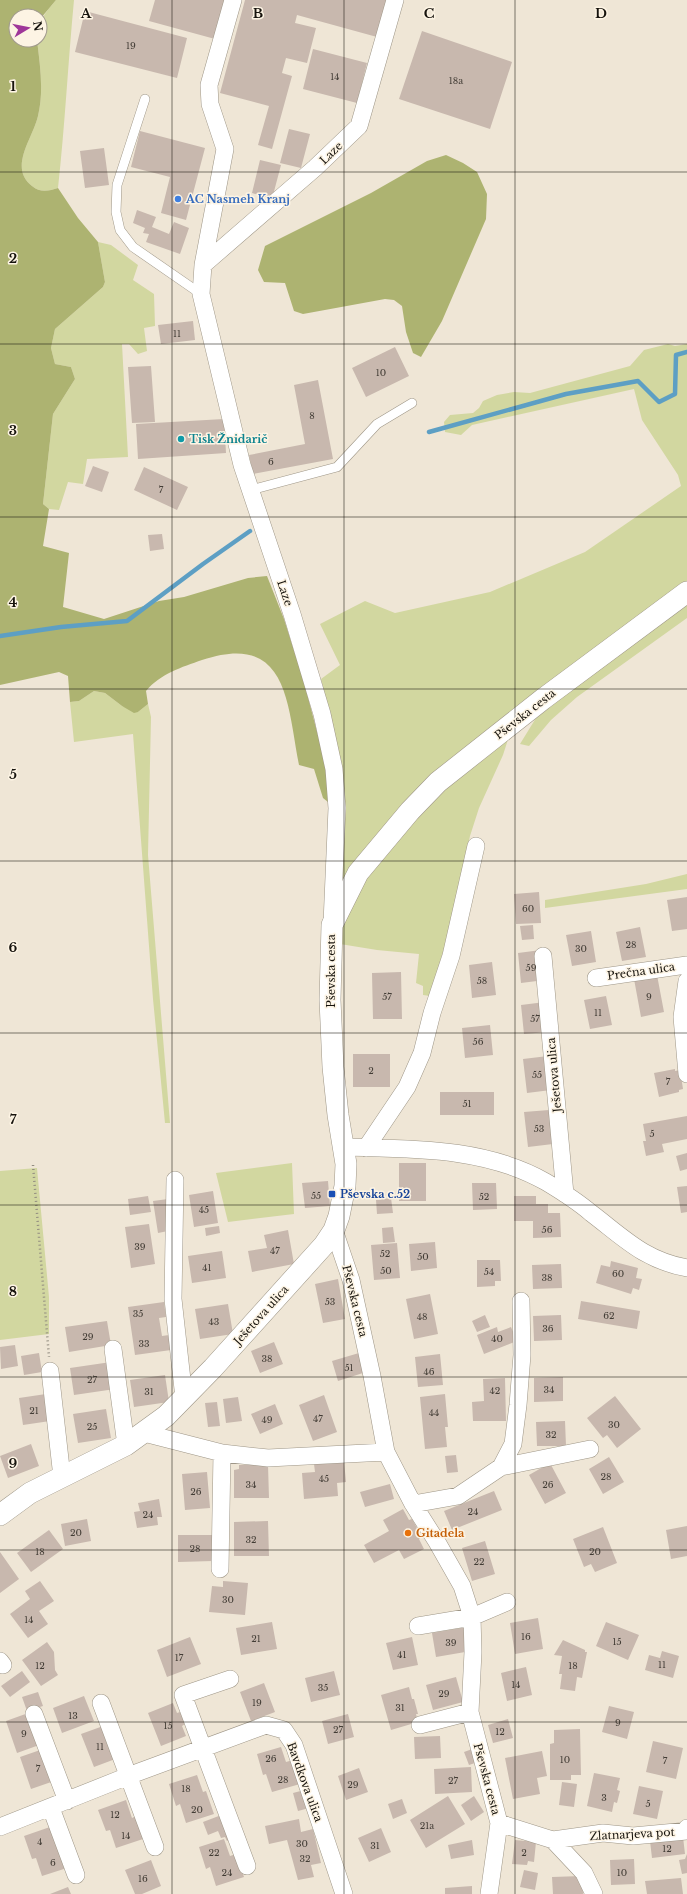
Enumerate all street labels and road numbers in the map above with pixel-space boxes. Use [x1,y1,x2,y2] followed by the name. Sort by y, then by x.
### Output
[317,139,345,167] street label: Laze
[274,578,296,608] street label: Laze
[492,685,559,742] street label: Pševska cesta
[324,933,338,1008] street label: Pševska cesta
[606,959,677,983] street label: Prečna ulica
[544,1036,564,1115] street label: Ješetova ulica
[339,1264,371,1339] street label: Pševska cesta
[229,1282,292,1349] street label: Ješetova ulica
[284,1740,326,1825] street label: Bavdkova ulica
[471,1742,504,1817] street label: Pševska cesta
[589,1825,676,1843] street label: Zlatnarjeva pot

